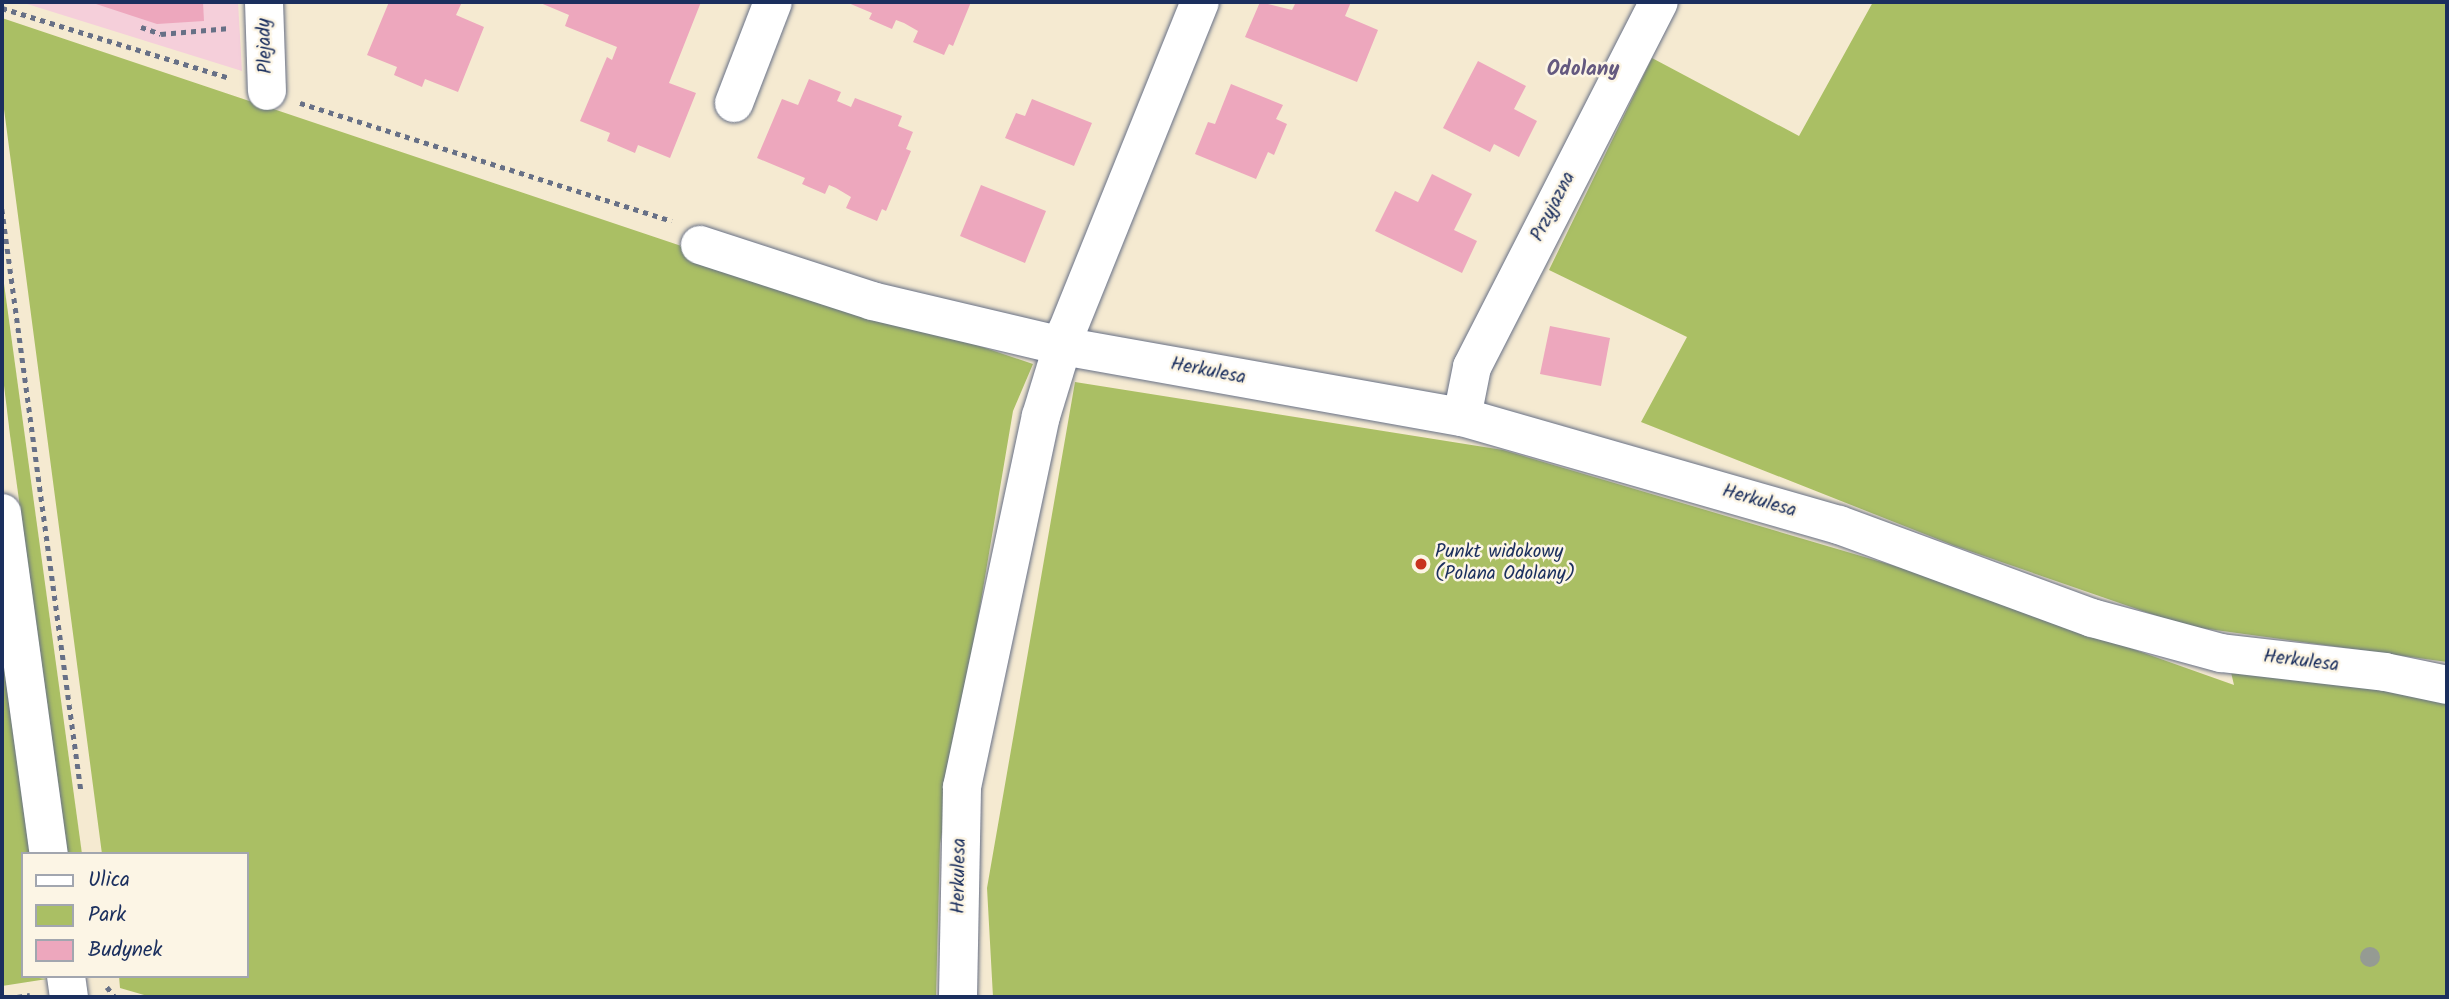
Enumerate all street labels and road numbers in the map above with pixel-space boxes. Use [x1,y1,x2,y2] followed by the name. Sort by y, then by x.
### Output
[254,18,278,74] street label: Plejady
[1527,168,1581,246] street label: Przyjazna
[1169,354,1247,390] street label: Herkulesa
[1719,481,1799,523] street label: Herkulesa
[2262,646,2340,678] street label: Herkulesa
[948,838,972,914] street label: Herkulesa

